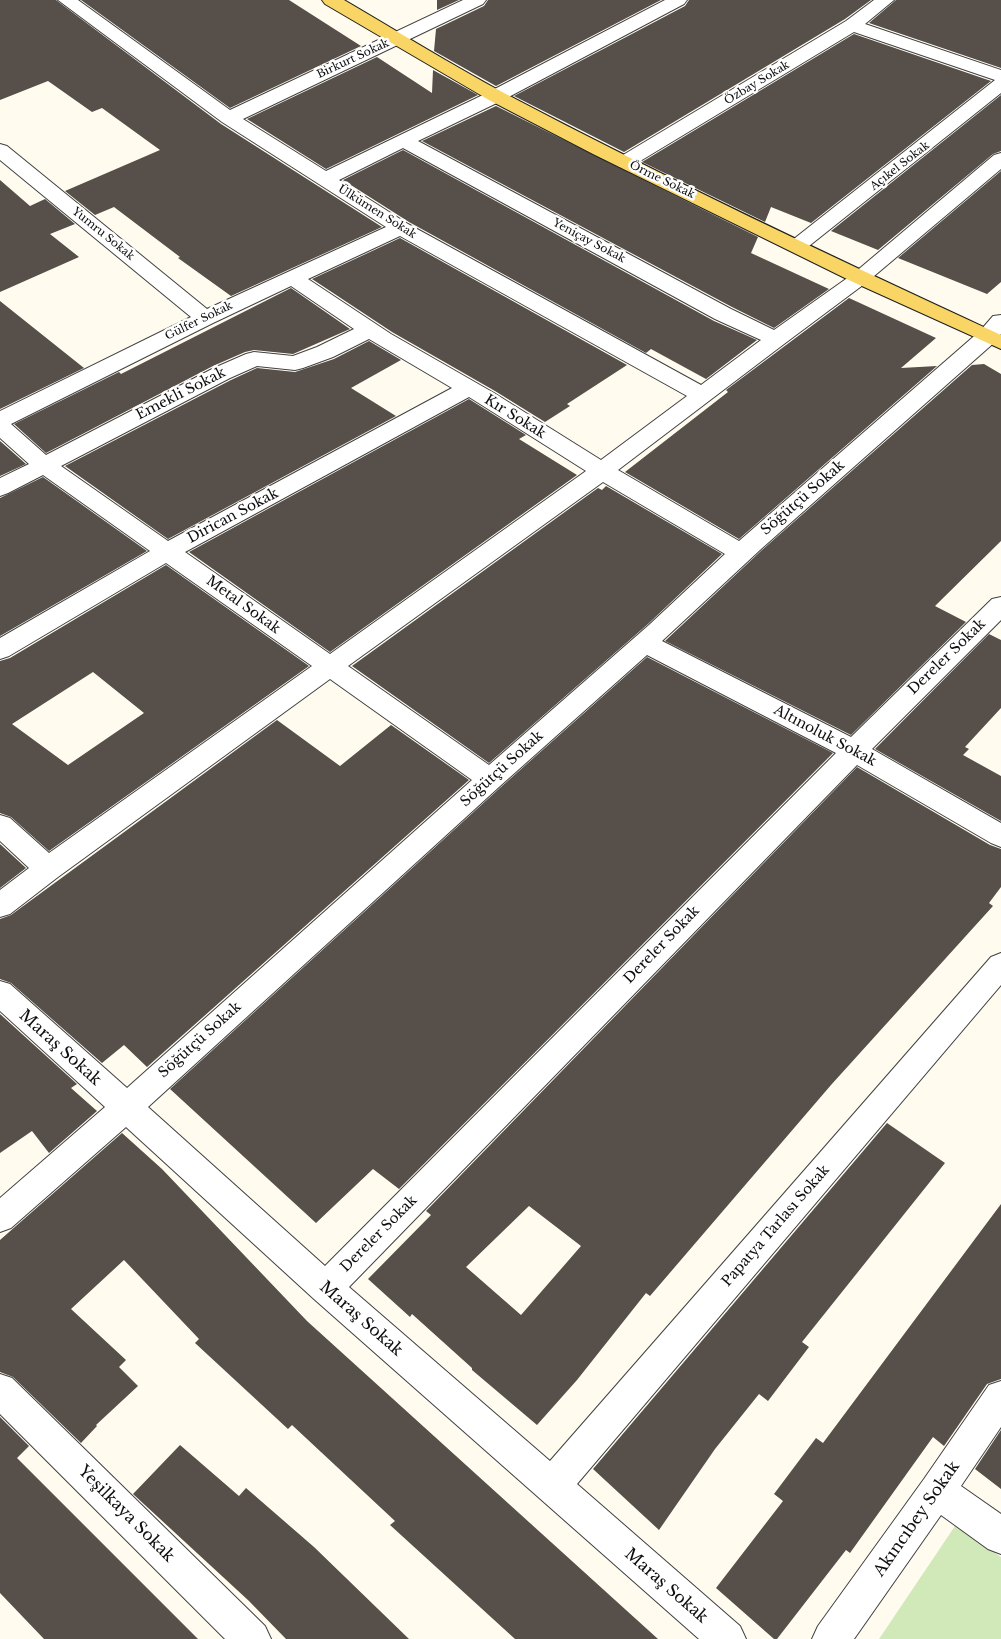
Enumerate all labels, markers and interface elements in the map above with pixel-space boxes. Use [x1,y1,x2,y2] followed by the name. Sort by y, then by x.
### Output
[315,37,391,81] street label: Birkurt Sokak
[722,58,792,108] street label: Özbay Sokak
[868,139,932,193] street label: Açıkel Sokak
[627,159,697,201] street label: Örme Sokak
[335,183,419,241] street label: Ülkümen Sokak
[69,205,137,263] street label: Yumru Sokak
[550,216,628,266] street label: Yeniçay Sokak
[163,299,235,343] street label: Gülfer Sokak
[133,364,229,424] street label: Emekli Sokak
[481,391,549,443] street label: Kır Sokak
[758,457,848,539] street label: Söğütçü Sokak
[185,485,281,547] street label: Dirican Sokak
[203,572,283,638] street label: Metal Sokak
[905,616,989,698] street label: Dereler Sokak
[771,702,879,770] street label: Altınoluk Sokak
[457,728,547,810] street label: Söğütçü Sokak
[621,903,703,987] street label: Dereler Sokak
[155,999,245,1081] street label: Söğütçü Sokak
[15,1006,105,1090] street label: Maraş Sokak
[719,1162,833,1290] street label: Papatya Tarlası Sokak
[337,1192,421,1276] street label: Dereler Sokak
[315,1278,407,1360] street label: Maraş Sokak
[870,1458,964,1580] street label: Akıncıbey Sokak
[74,1462,178,1566] street label: Yeşilkaya Sokak
[620,1545,712,1627] street label: Maraş Sokak

